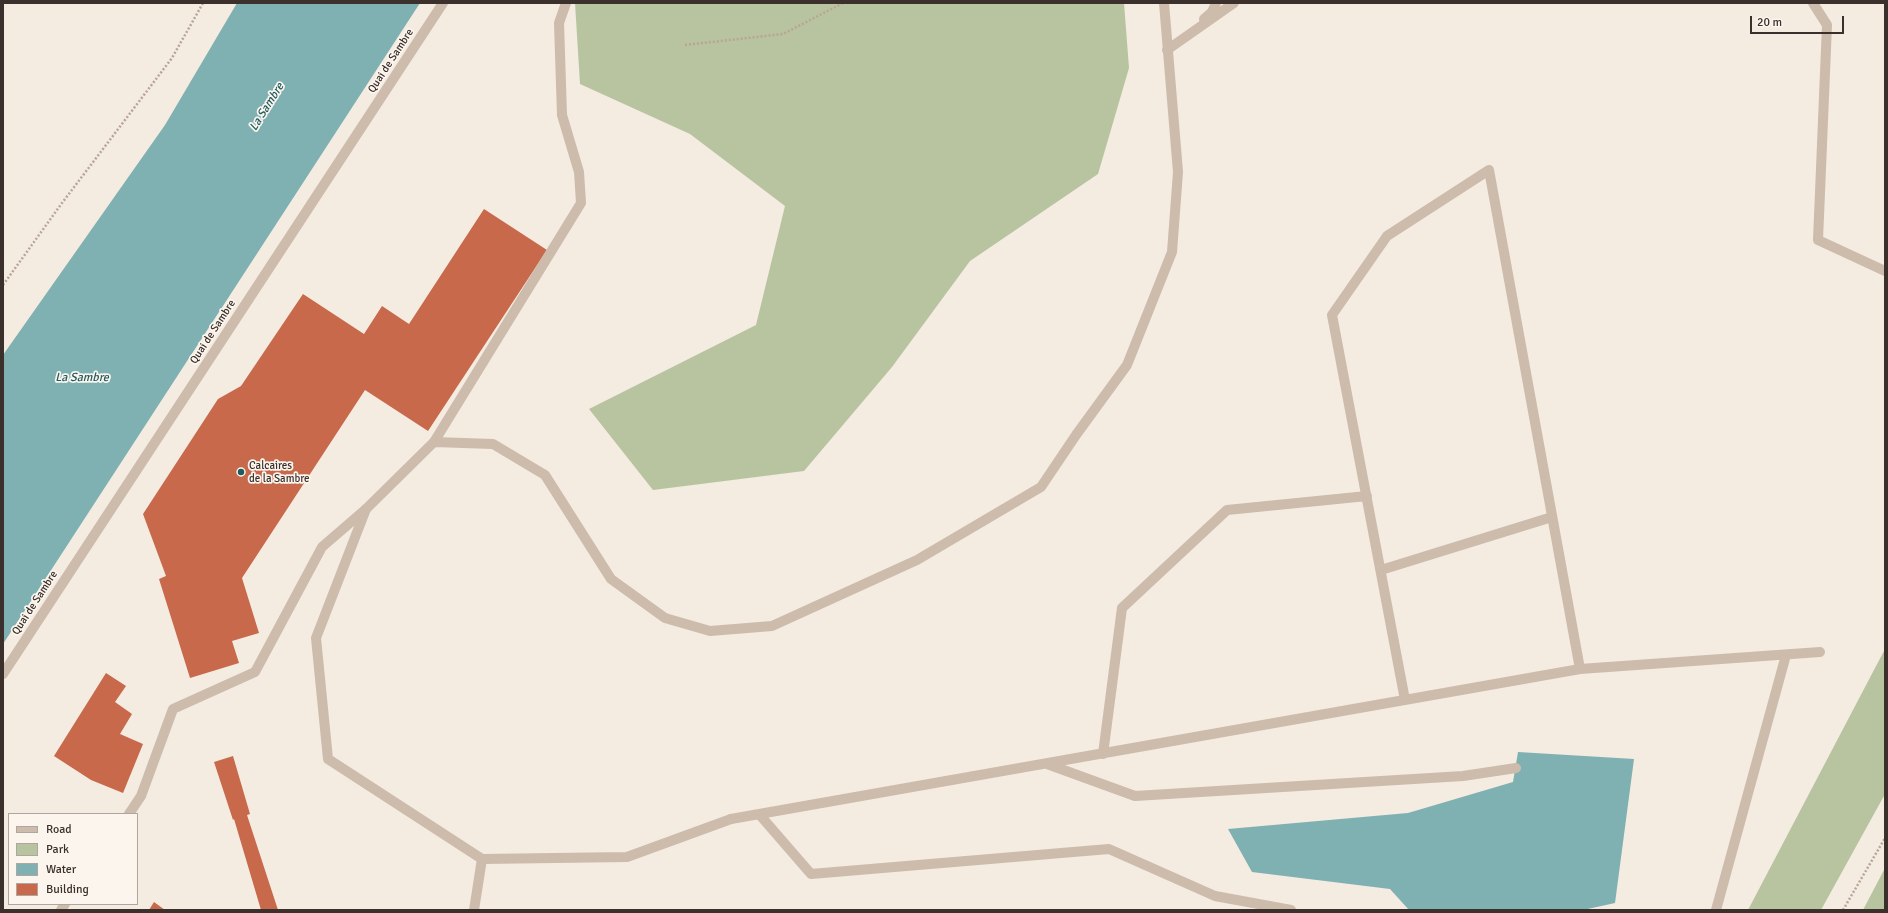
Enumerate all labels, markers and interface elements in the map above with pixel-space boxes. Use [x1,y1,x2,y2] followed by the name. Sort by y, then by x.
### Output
[1752,8,1846,34] scale bar
[1757,15,1782,30] text: 20 m
[365,27,417,95] street label: Quai de Sambre
[247,80,287,134] water label: La Sambre
[187,298,239,366] street label: Quai de Sambre
[55,371,109,385] water label: La Sambre
[249,459,310,485] place label: Calcaires de la Sambre
[236,467,246,477] marker: Calcaires de la Sambre
[9,569,61,637] street label: Quai de Sambre
[8,813,138,905] legend
[46,822,72,837] text: Road
[46,842,69,857] text: Park
[46,862,76,877] text: Water
[46,882,89,897] text: Building

